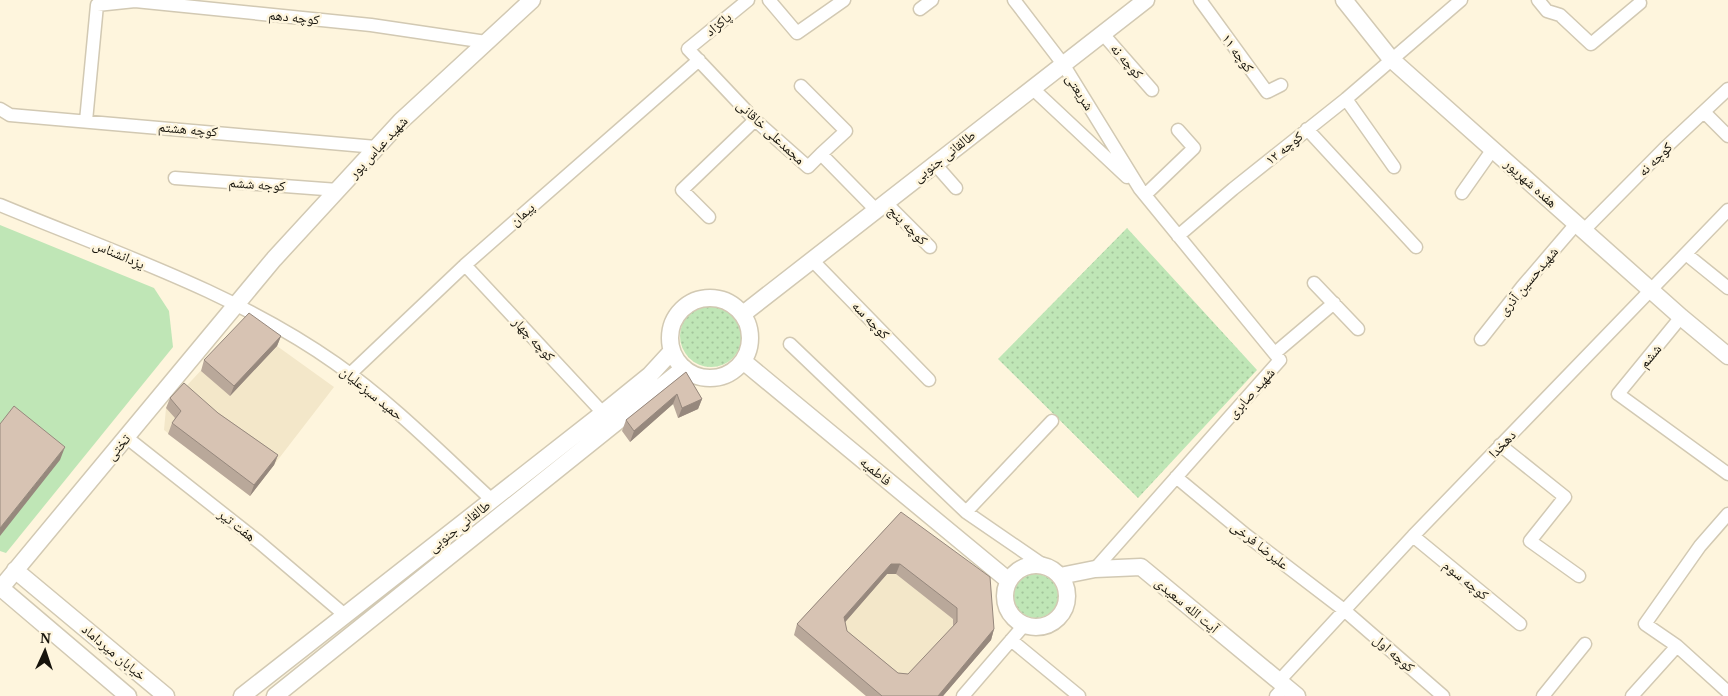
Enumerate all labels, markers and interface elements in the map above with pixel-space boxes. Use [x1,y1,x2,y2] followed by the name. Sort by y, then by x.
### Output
[267,4,321,30] street label: کوچه دهم
[700,7,735,40] street label: پاکزاد
[1218,29,1259,76] street label: کوچه ۱۱
[1107,39,1148,83] street label: کوچه نه
[1062,70,1099,114] street label: شریعتی
[733,95,810,168] street label: مجمدعلی خاقانی
[343,111,411,183] street label: شهید عباس پور
[157,116,219,142] street label: کوچه هشتم
[908,125,979,186] street label: طالقانی جنوبی
[1261,126,1307,169] street label: کوچه ۱۲
[1633,137,1676,180] street label: کوچه نه
[1500,153,1562,212] street label: هفده شهریور
[228,172,286,196] street label: کوجه ششم
[505,197,538,230] street label: پیمان
[884,201,933,250] street label: کوچه پنج
[90,234,148,273] street label: یزدانشناس
[1493,242,1562,319] street label: شهیدحسین آذری
[848,296,894,343] street label: کوچه سه
[508,312,560,365] street label: کوچه چهار
[1634,340,1666,372] street label: ششم
[337,361,408,424] street label: حمید سبزعلیان
[1223,363,1279,422] street label: شهید صابری
[1484,425,1520,462] street label: دهخدا
[101,429,134,464] street label: تختی
[856,452,896,489] street label: فاطمیه
[423,495,494,556] street label: طالقانی جنوبی
[214,503,260,545] street label: هفت تیر
[1227,516,1293,573] street label: علیرضا فرخی
[1439,555,1493,605] street label: کوچه سوم
[1151,572,1224,637] street label: آیت الله سعیدی
[78,619,151,684] street label: خیابان میرداماد
[20,626,70,676] north arrow
[40,628,52,647] text: N
[1370,629,1419,676] street label: کوچه اول

